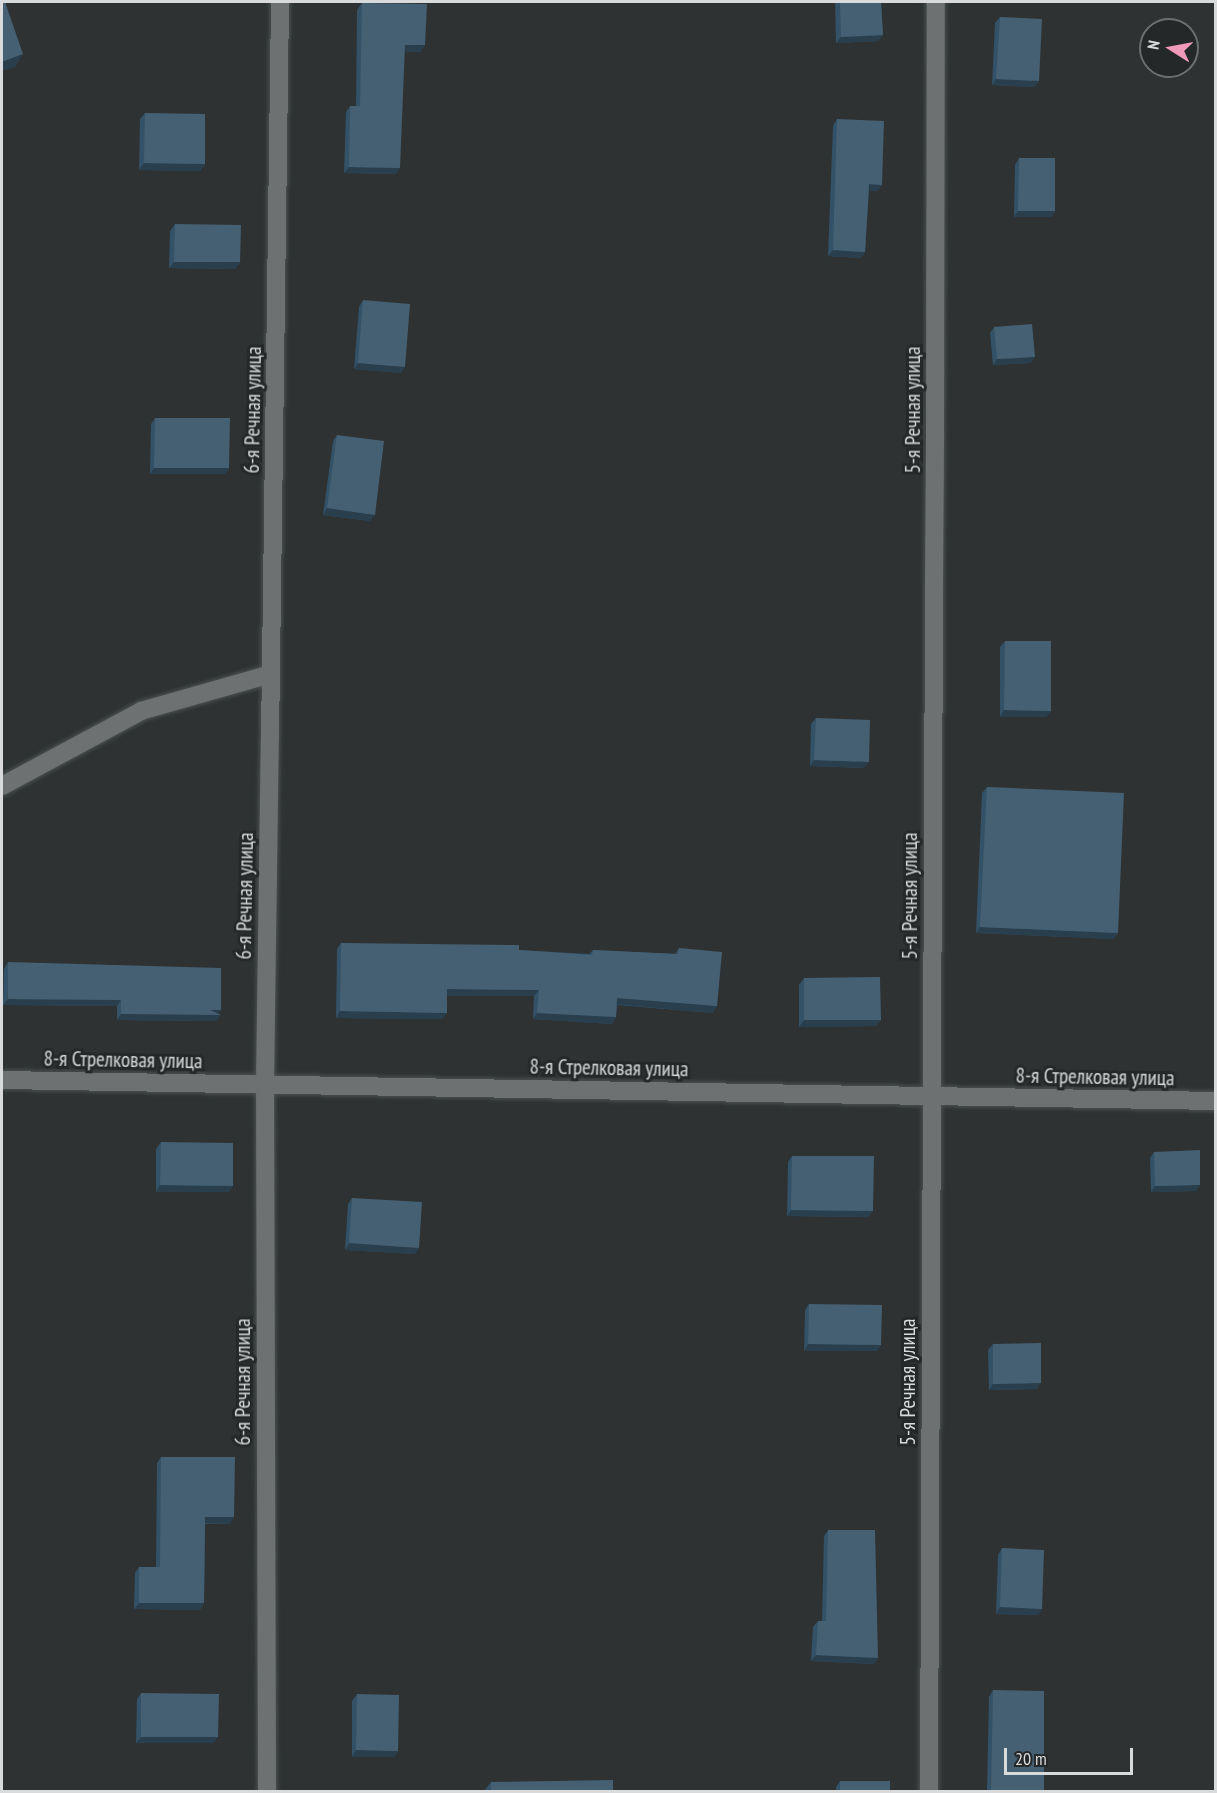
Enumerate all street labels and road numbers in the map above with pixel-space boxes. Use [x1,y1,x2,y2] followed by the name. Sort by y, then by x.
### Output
[239,346,267,474] street label: 6-я Речная улица
[900,346,926,474] street label: 5-я Речная улица
[231,832,259,960] street label: 6-я Речная улица
[897,832,923,960] street label: 5-я Речная улица
[43,1046,203,1074] street label: 8-я Стрелковая улица
[529,1054,689,1082] street label: 8-я Стрелковая улица
[1015,1063,1175,1091] street label: 8-я Стрелковая улица
[230,1318,256,1446] street label: 6-я Речная улица
[895,1318,921,1446] street label: 5-я Речная улица

